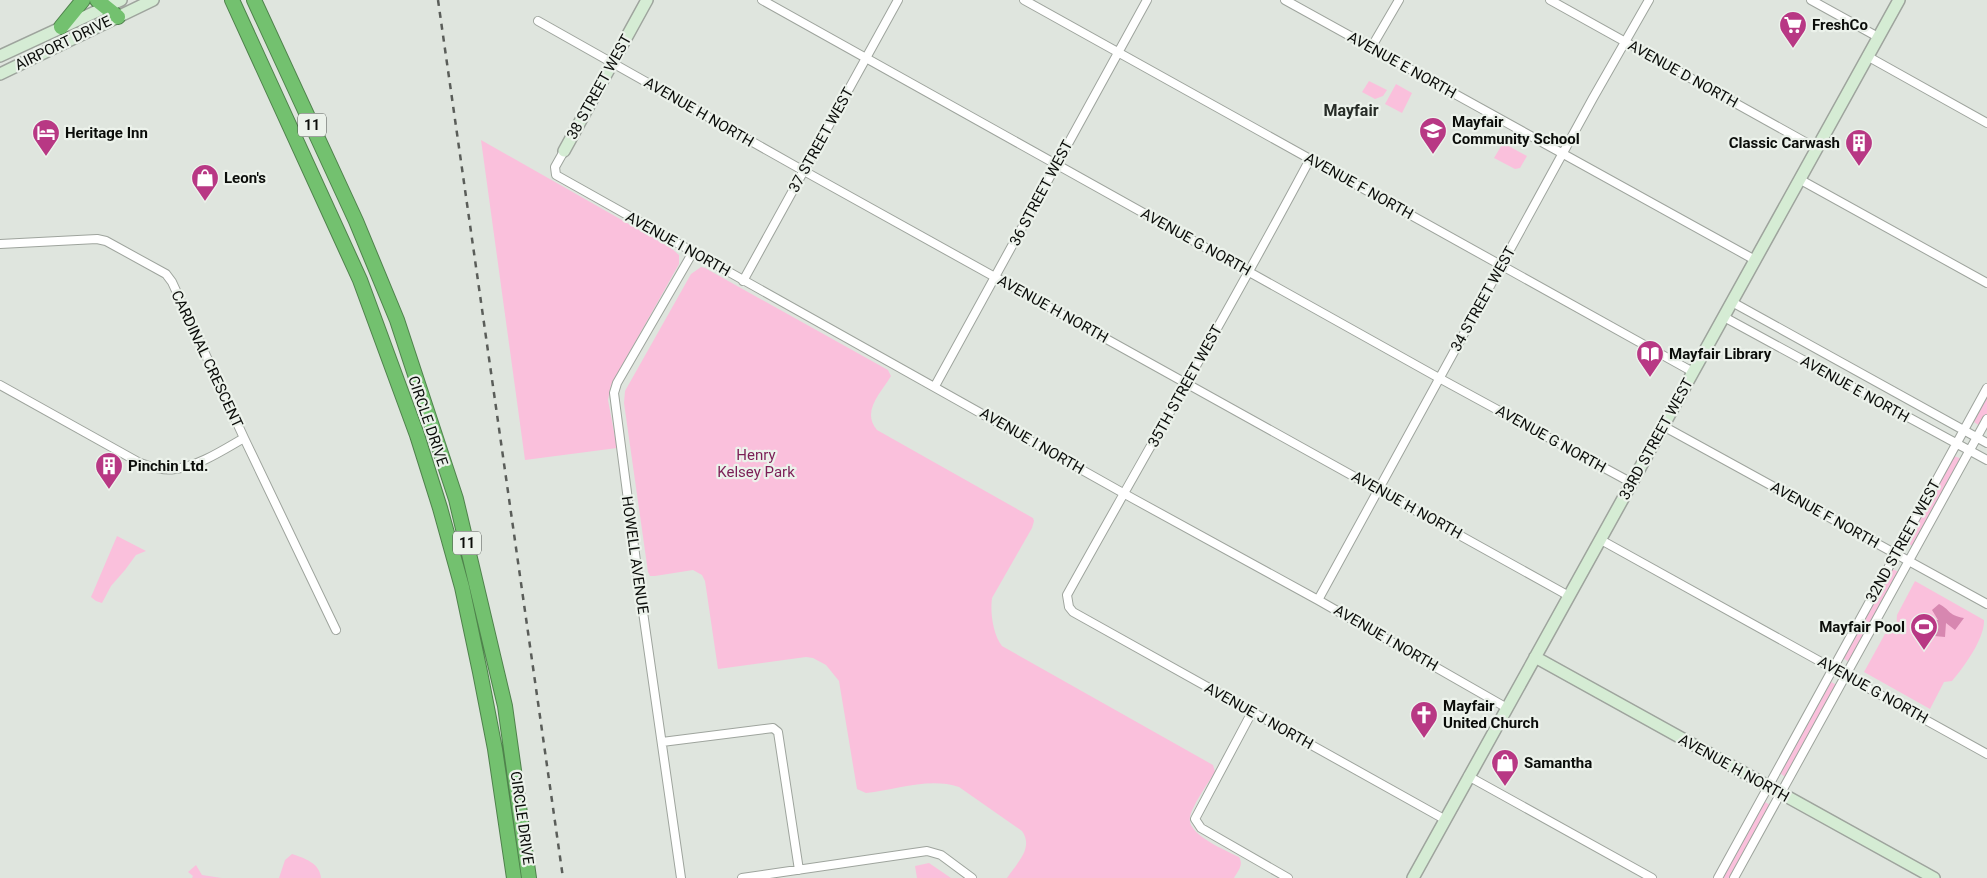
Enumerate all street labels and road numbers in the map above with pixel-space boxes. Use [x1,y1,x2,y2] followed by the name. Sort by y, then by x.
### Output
[12,12,115,74] street label: AIRPORT DRIVE
[1345,28,1459,102] street label: AVENUE E NORTH
[563,31,635,143] street label: 38 STREET WEST
[1625,36,1741,112] street label: AVENUE D NORTH
[641,73,757,151] street label: AVENUE H NORTH
[785,84,857,196] street label: 37 STREET WEST
[298,114,326,136] road number: 11
[1006,137,1076,249] street label: 36 STREET WEST
[1302,149,1416,223] street label: AVENUE F NORTH
[1138,204,1254,280] street label: AVENUE G NORTH
[622,208,734,280] street label: AVENUE I NORTH
[1447,243,1519,355] street label: 34 STREET WEST
[995,271,1111,347] street label: AVENUE H NORTH
[167,288,247,431] street label: CARDINAL CRESCENT
[1144,322,1226,450] street label: 35TH STREET WEST
[1798,352,1912,426] street label: AVENUE E NORTH
[404,373,452,469] street label: CIRCLE DRIVE
[1615,375,1697,503] street label: 33RD STREET WEST
[1493,401,1609,477] street label: AVENUE G NORTH
[977,404,1087,478] street label: AVENUE I NORTH
[1349,467,1465,543] street label: AVENUE H NORTH
[1862,476,1944,605] street label: 32ND STREET WEST
[1768,478,1882,552] street label: AVENUE F NORTH
[618,495,652,616] street label: HOWELL AVENUE
[453,532,481,554] road number: 11
[1331,601,1441,675] street label: AVENUE I NORTH
[1815,652,1931,728] street label: AVENUE G NORTH
[1202,679,1316,753] street label: AVENUE J NORTH
[1676,730,1792,806] street label: AVENUE H NORTH
[507,770,538,866] street label: CIRCLE DRIVE

